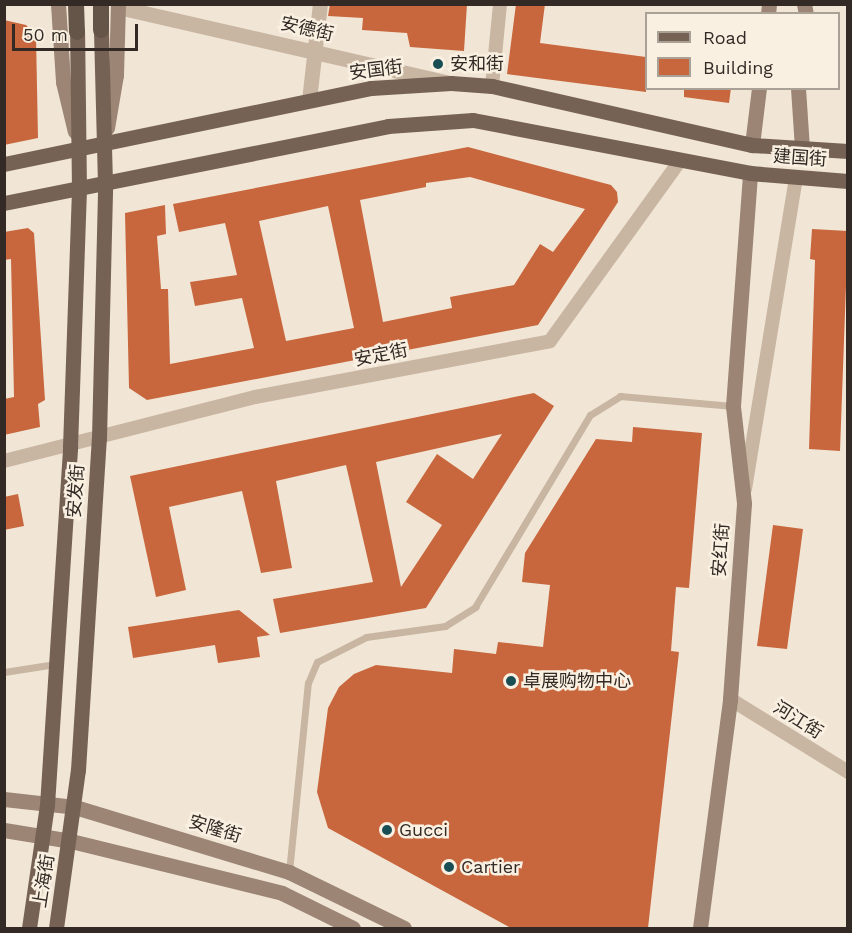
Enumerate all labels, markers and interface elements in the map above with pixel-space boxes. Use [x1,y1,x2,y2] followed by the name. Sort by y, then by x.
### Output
[15,12,141,50] scale bar
[278,12,336,46] street label: 安德街
[645,12,840,90] legend
[23,24,68,45] text: 50 m
[703,27,747,48] text: Road
[450,53,504,75] place label: 安和街
[348,56,404,84] street label: 安国街
[431,57,445,71] marker: 安和街
[703,57,773,78] text: Building
[772,145,828,171] street label: 建国街
[352,339,410,371] street label: 安定街
[63,463,89,519] street label: 安发街
[708,522,734,578] street label: 安红街
[523,670,631,692] place label: 卓展购物中心
[504,674,518,688] marker: 卓展购物中心
[769,697,827,743] street label: 河江街
[186,811,244,847] street label: 安隆街
[399,819,448,841] place label: Gucci
[380,823,394,837] marker: Gucci
[29,853,59,909] street label: 上海街
[461,856,520,878] place label: Cartier
[442,860,456,874] marker: Cartier

